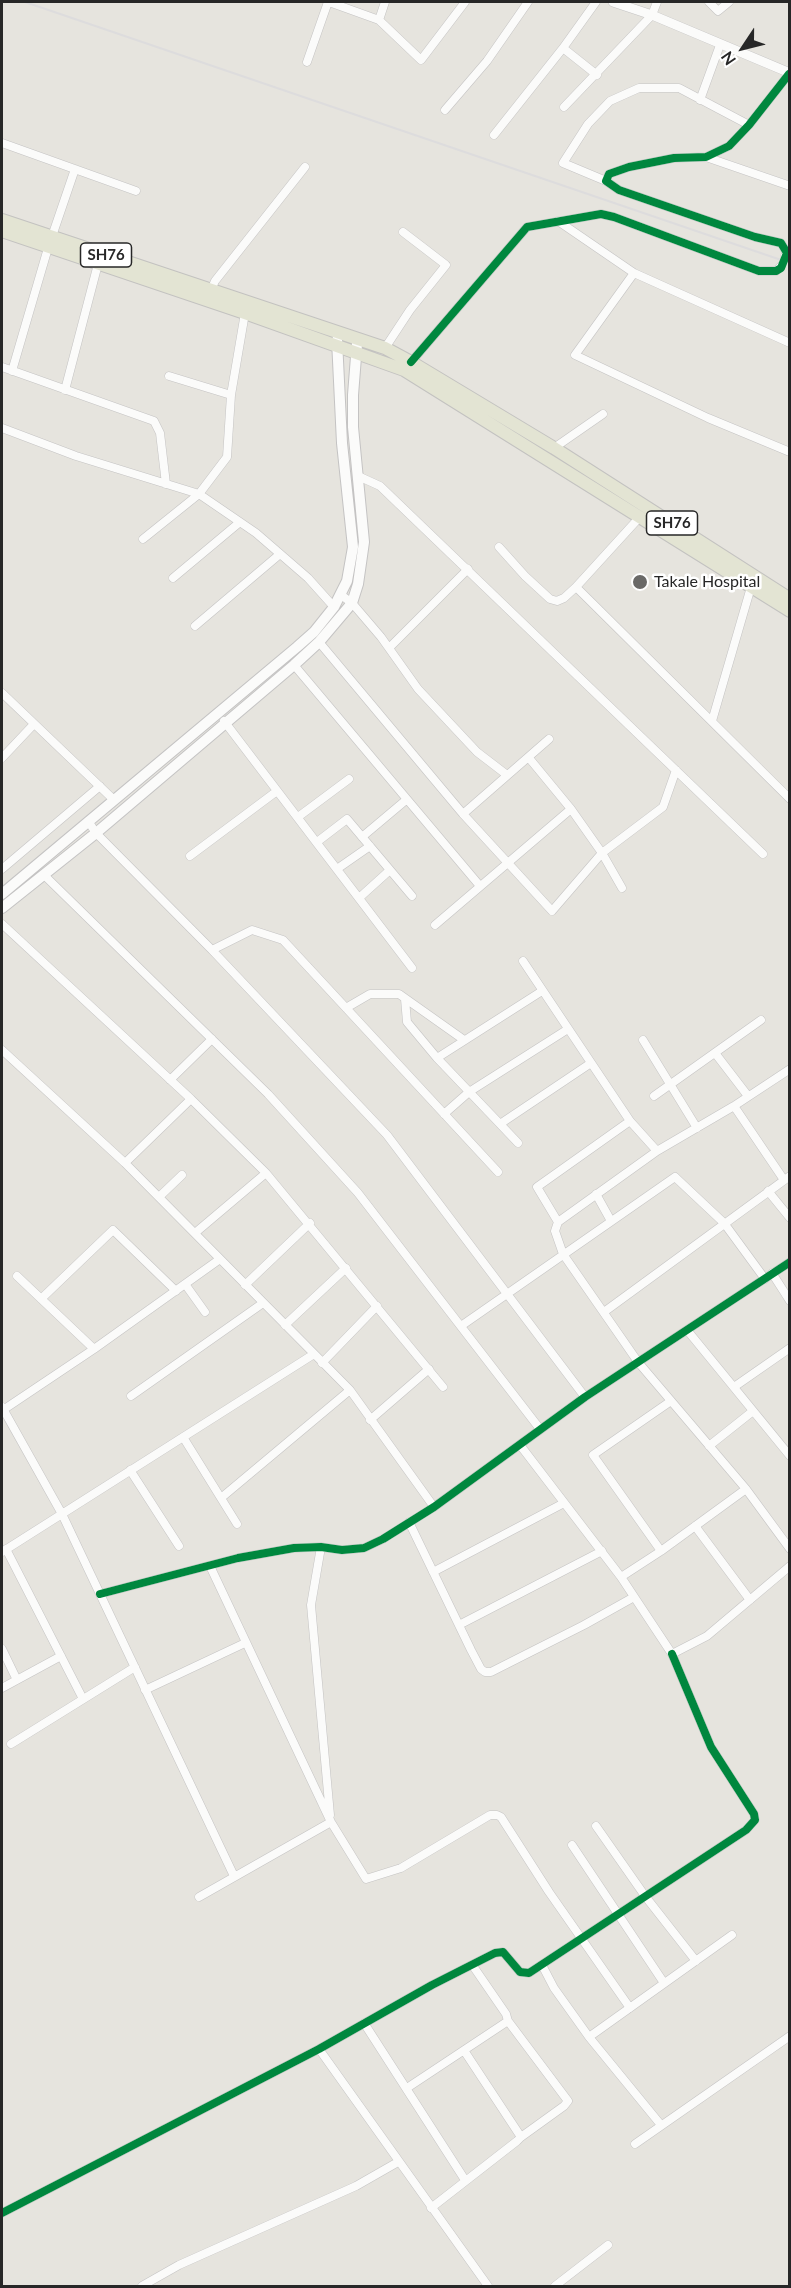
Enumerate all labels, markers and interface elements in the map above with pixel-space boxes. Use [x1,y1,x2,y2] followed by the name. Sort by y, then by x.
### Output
[713,18,773,78] north arrow
[717,48,739,69] text: N
[80,243,132,267] road number: SH76
[646,511,698,535] road number: SH76
[654,572,760,592] place label: Takale Hospital
[631,573,649,591] marker: Takale Hospital

